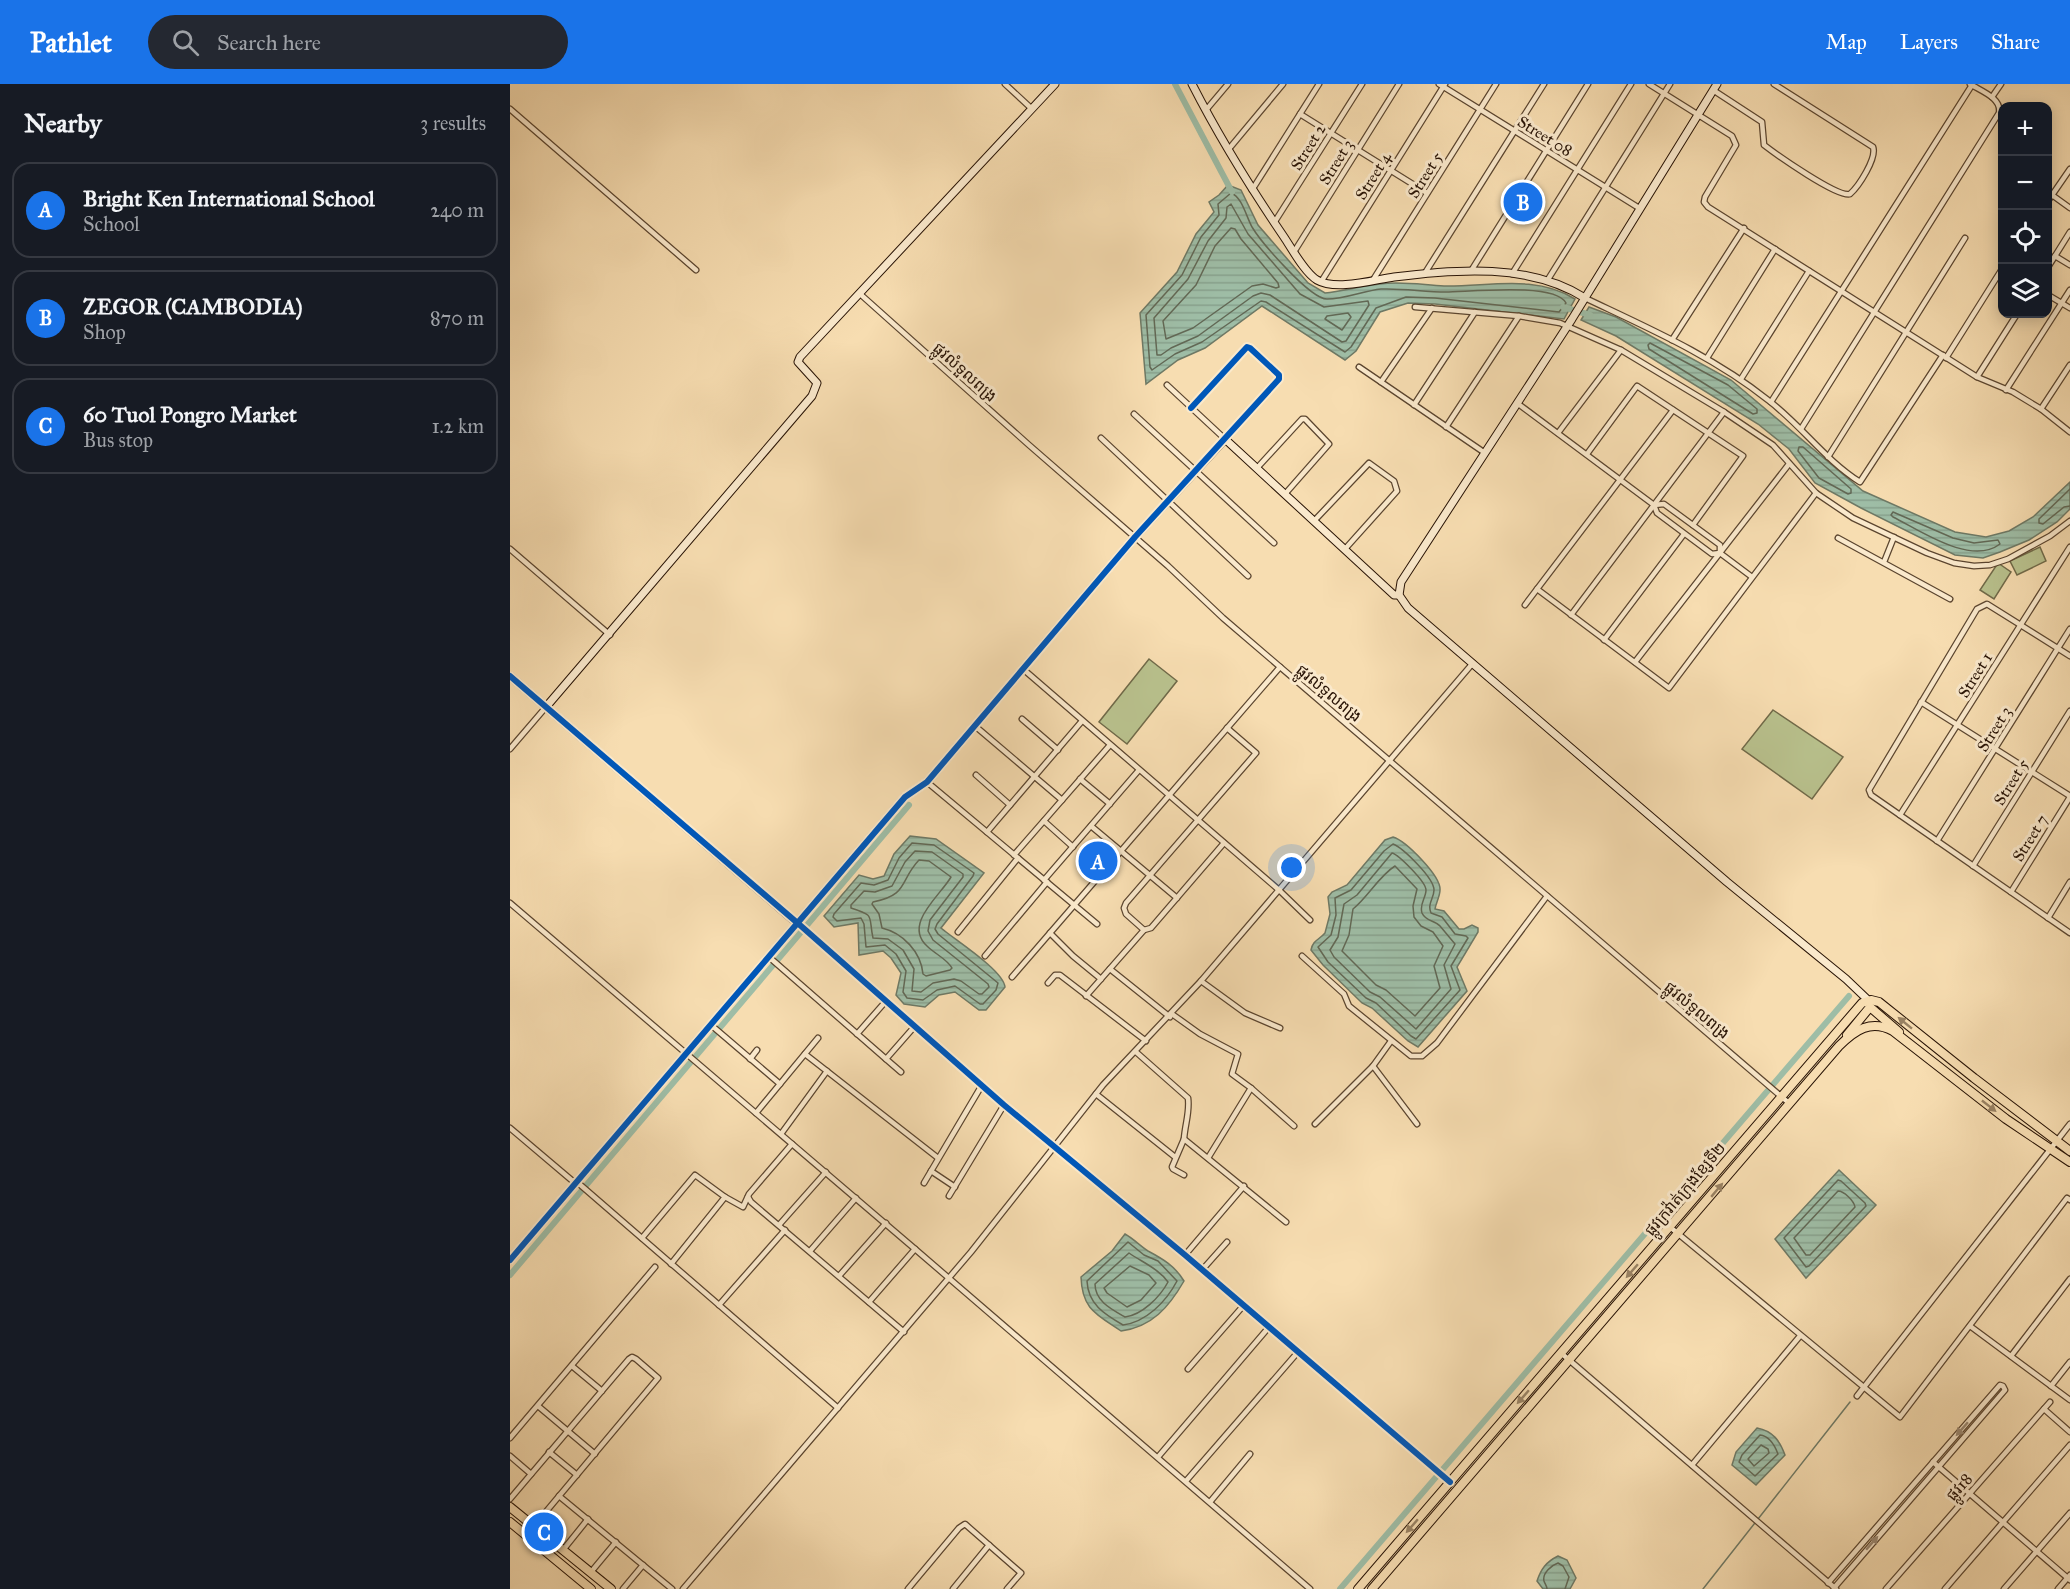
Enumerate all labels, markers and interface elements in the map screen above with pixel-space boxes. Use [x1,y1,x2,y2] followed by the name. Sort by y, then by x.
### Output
[148,15,568,69] search box
[30,25,112,60] text: Pathlet
[169,26,202,59] icon: search
[217,29,321,56] text: Search here
[1826,29,1867,55] text: Map
[1900,29,1958,55] text: Layers
[1991,29,2040,55] text: Share
[1998,102,2052,318] map controls
[1998,102,2052,156] button: +
[24,107,102,139] text: Nearby
[420,111,486,135] text: 3 results
[1514,112,1576,160] street label: Street 08
[1286,120,1330,174] street label: Street 2
[1315,136,1357,188] street label: Street 3
[1351,148,1395,203] street label: Street 4
[1404,148,1447,202] street label: Street 5
[1998,156,2052,210] button: −
[1504,180,1542,224] pin: B
[83,185,375,212] text: Bright Ken International School
[39,198,52,222] text: A
[430,198,484,222] text: 240 m
[1998,210,2052,264] button: locate
[83,212,140,236] text: School
[1998,264,2052,318] button: layers
[83,293,302,320] text: ZEGOR (CAMBODIA)
[39,306,52,330] text: B
[430,306,484,330] text: 870 m
[83,320,126,344] text: Shop
[926,338,1001,409] street label: ផ្លូវលំទួលពង្រ
[83,401,297,428] text: 60 Tuol Pongro Market
[39,414,52,438] text: C
[432,414,484,438] text: 1.2 km
[83,428,153,452] text: Bus stop
[1954,649,1996,701] street label: Street 1
[1289,660,1366,729] street label: ផ្លូវលំទួលពង្រ
[1973,703,2015,755] street label: Street 3
[1990,755,2033,809] street label: Street 5
[2008,811,2052,865] street label: Street 7
[1078,838,1118,884] pin: A
[1277,853,1306,882] your location
[1657,977,1734,1046] street label: ផ្លូវលំទួលពង្រ
[1897,1017,1913,1030] one-way arrow
[1981,1099,1997,1112] one-way arrow
[1640,1138,1733,1243] street label: ផ្លូវក្រវ៉ាត់ក្រុងខ្សែទី២
[1710,1182,1723,1198] one-way arrow
[1626,1263,1639,1278] one-way arrow
[1517,1389,1530,1404] one-way arrow
[1955,1421,1968,1437] one-way arrow
[1942,1469,1980,1508] street label: ផ្លូវ18
[525,1510,564,1554] pin: C
[1406,1518,1419,1533] one-way arrow
[1865,1536,1878,1551] one-way arrow

